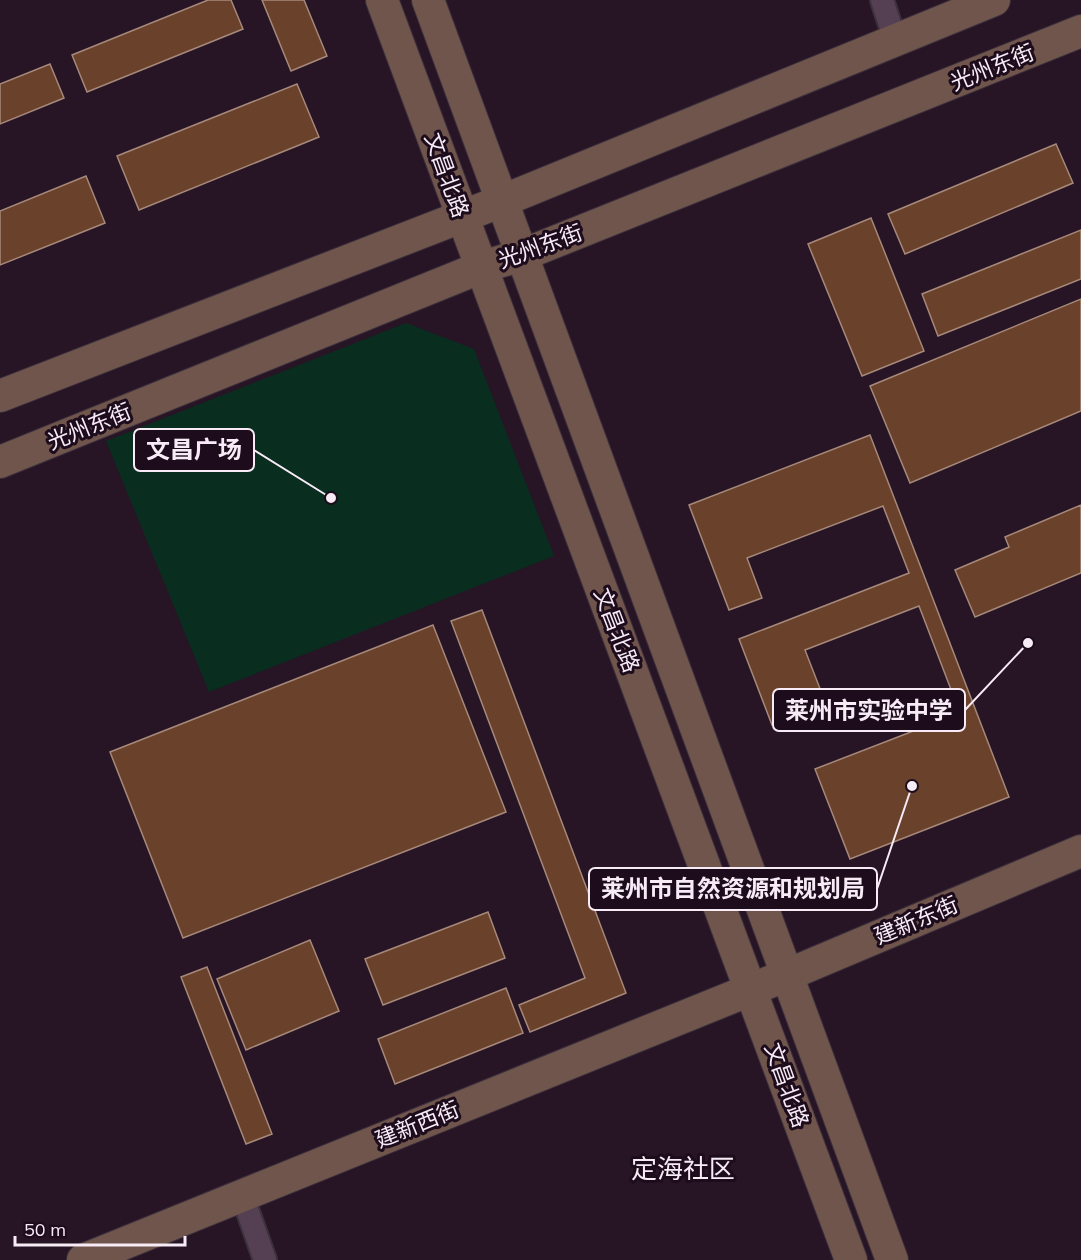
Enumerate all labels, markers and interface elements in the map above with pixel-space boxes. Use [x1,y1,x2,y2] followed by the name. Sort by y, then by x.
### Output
[946,38,1038,96] street label: 光州东街
[419,129,475,221] street label: 文昌北路
[494,218,586,274] street label: 光州东街
[43,397,135,455] street label: 光州东街
[134,429,254,471] callout: 文昌广场
[146,434,242,464] text: 文昌广场
[588,584,646,676] street label: 文昌北路
[773,689,965,731] callout: 莱州市实验中学
[785,695,953,725] text: 莱州市实验中学
[589,868,877,910] callout: 莱州市自然资源和规划局
[601,873,865,903] text: 莱州市自然资源和规划局
[870,890,962,950] street label: 建新东街
[759,1039,815,1131] street label: 文昌北路
[371,1095,463,1153] street label: 建新西街
[631,1152,735,1185] district label: 定海社区
[15,1209,184,1247] scale bar
[24,1218,66,1241] text: 50 m

